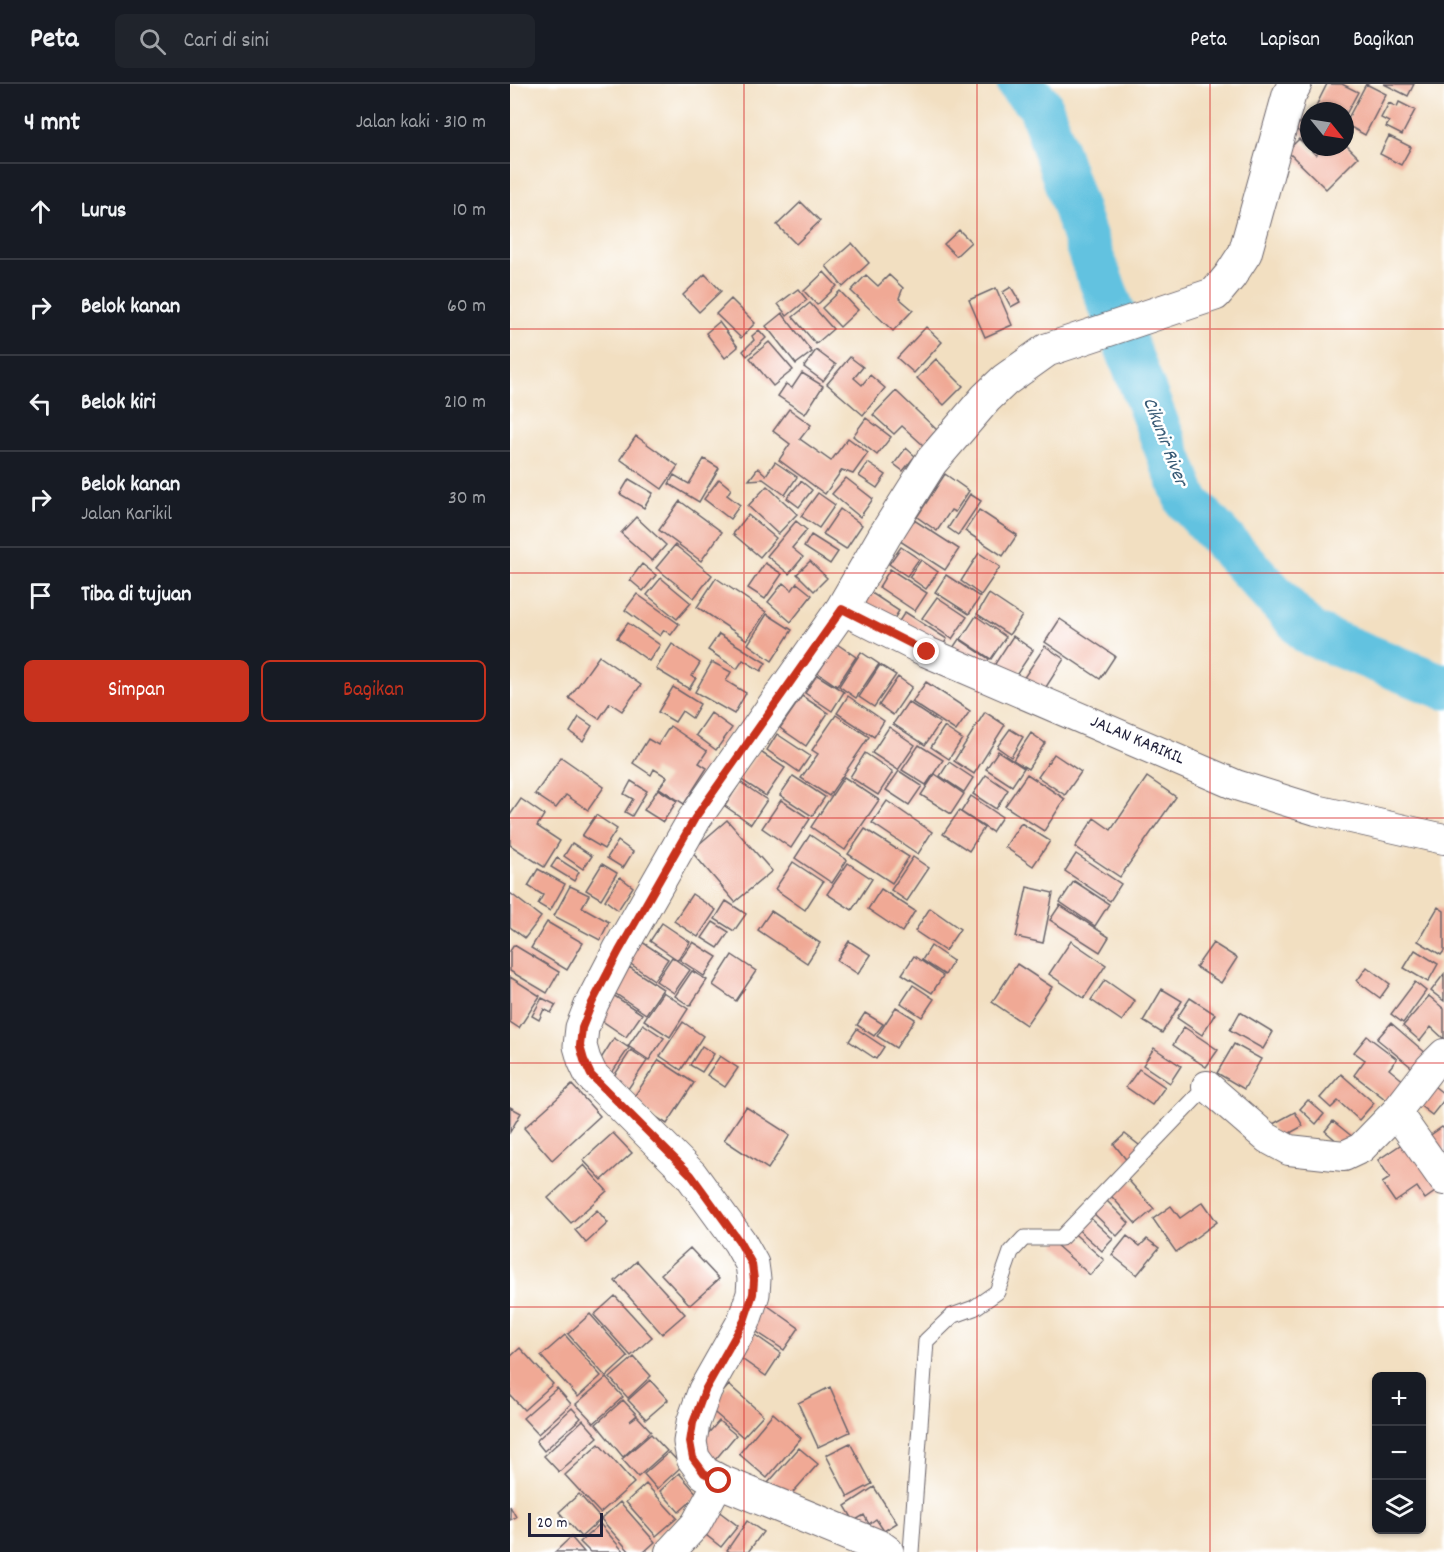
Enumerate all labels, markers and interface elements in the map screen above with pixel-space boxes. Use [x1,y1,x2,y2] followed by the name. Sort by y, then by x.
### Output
[115,14,535,68] search box
[30,21,79,61] text: Peta
[136,25,169,58] icon: search
[184,26,269,57] text: Cari di sini
[1190,26,1227,56] text: Peta
[1260,26,1320,56] text: Lapisan
[1353,26,1414,56] text: Bagikan
[1300,102,1354,156] north arrow
[24,105,80,142] text: 4 mnt
[356,109,486,137] text: Jalan kaki · 310 m
[24,195,57,228] icon: ahead
[81,196,126,227] text: Lurus
[452,197,486,225] text: 10 m
[24,291,57,324] icon: right
[81,292,180,323] text: Belok kanan
[447,293,486,321] text: 60 m
[24,387,57,420] icon: left
[81,388,155,419] text: Belok kiri
[444,389,486,417] text: 210 m
[1134,393,1195,493] water label: Cikunir River
[81,470,180,501] text: Belok kanan
[24,483,57,516] icon: right
[448,485,486,513] text: 30 m
[81,501,172,529] text: Jalan Karikil
[24,579,57,612] icon: arrive
[81,580,191,611] text: Tiba di tujuan
[913,638,939,664] route end
[24,660,249,722] button: Simpan
[261,660,486,722] button: Bagikan
[1086,710,1189,772] street label: JALAN KARIKIL
[1372,1372,1426,1534] map controls
[1372,1372,1426,1426] button: +
[1372,1426,1426,1480] button: −
[705,1467,731,1493] route start
[1372,1480,1426,1534] button: layers
[528,1510,603,1538] scale bar
[537,1512,567,1535] text: 20 m

